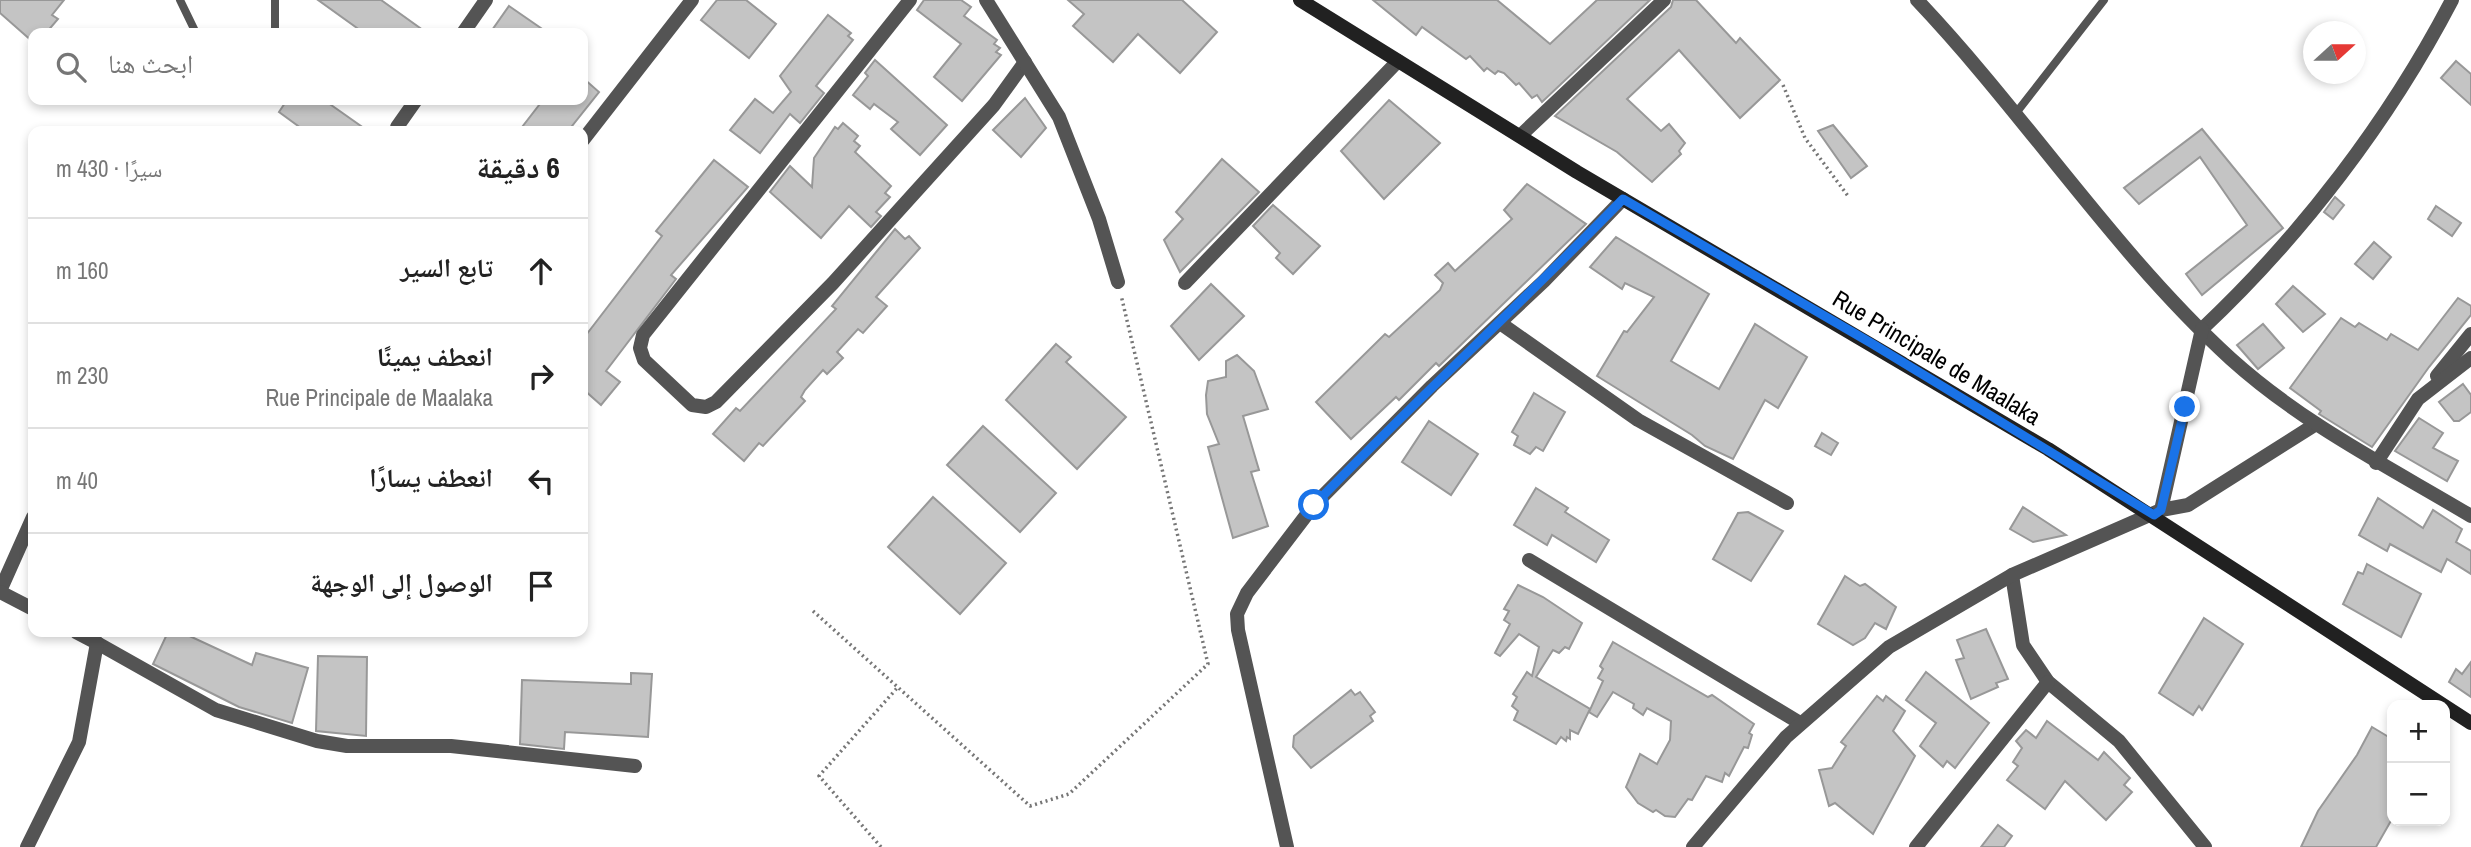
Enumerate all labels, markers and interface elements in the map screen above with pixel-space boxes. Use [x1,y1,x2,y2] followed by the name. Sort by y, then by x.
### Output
[2303,21,2366,84] north arrow
[28,28,588,105] search box
[108,46,193,81] text: ابحث هنا
[52,48,90,86] icon: search
[476,147,560,187] text: 6 دقيقة
[56,153,162,184] text: سيرًا · 430 m
[400,250,493,285] text: تابع السير
[522,252,560,290] icon: ahead
[56,255,108,286] text: 160 m
[1827,282,2047,432] street label: Rue Principale de Maalaka
[377,339,493,374] text: انعطف يمينًا
[522,357,560,395] icon: right
[56,360,108,391] text: 230 m
[266,382,493,413] text: Rue Principale de Maalaka
[2169,391,2200,422] route end
[369,460,493,495] text: انعطف يسارًا
[522,462,560,500] icon: left
[56,465,98,496] text: 40 m
[1298,489,1329,520] route start
[310,565,493,600] text: الوصول إلى الوجهة
[522,567,560,605] icon: arrive
[2387,700,2450,826] map controls
[2387,700,2450,763] button: +
[2387,763,2450,826] button: −

